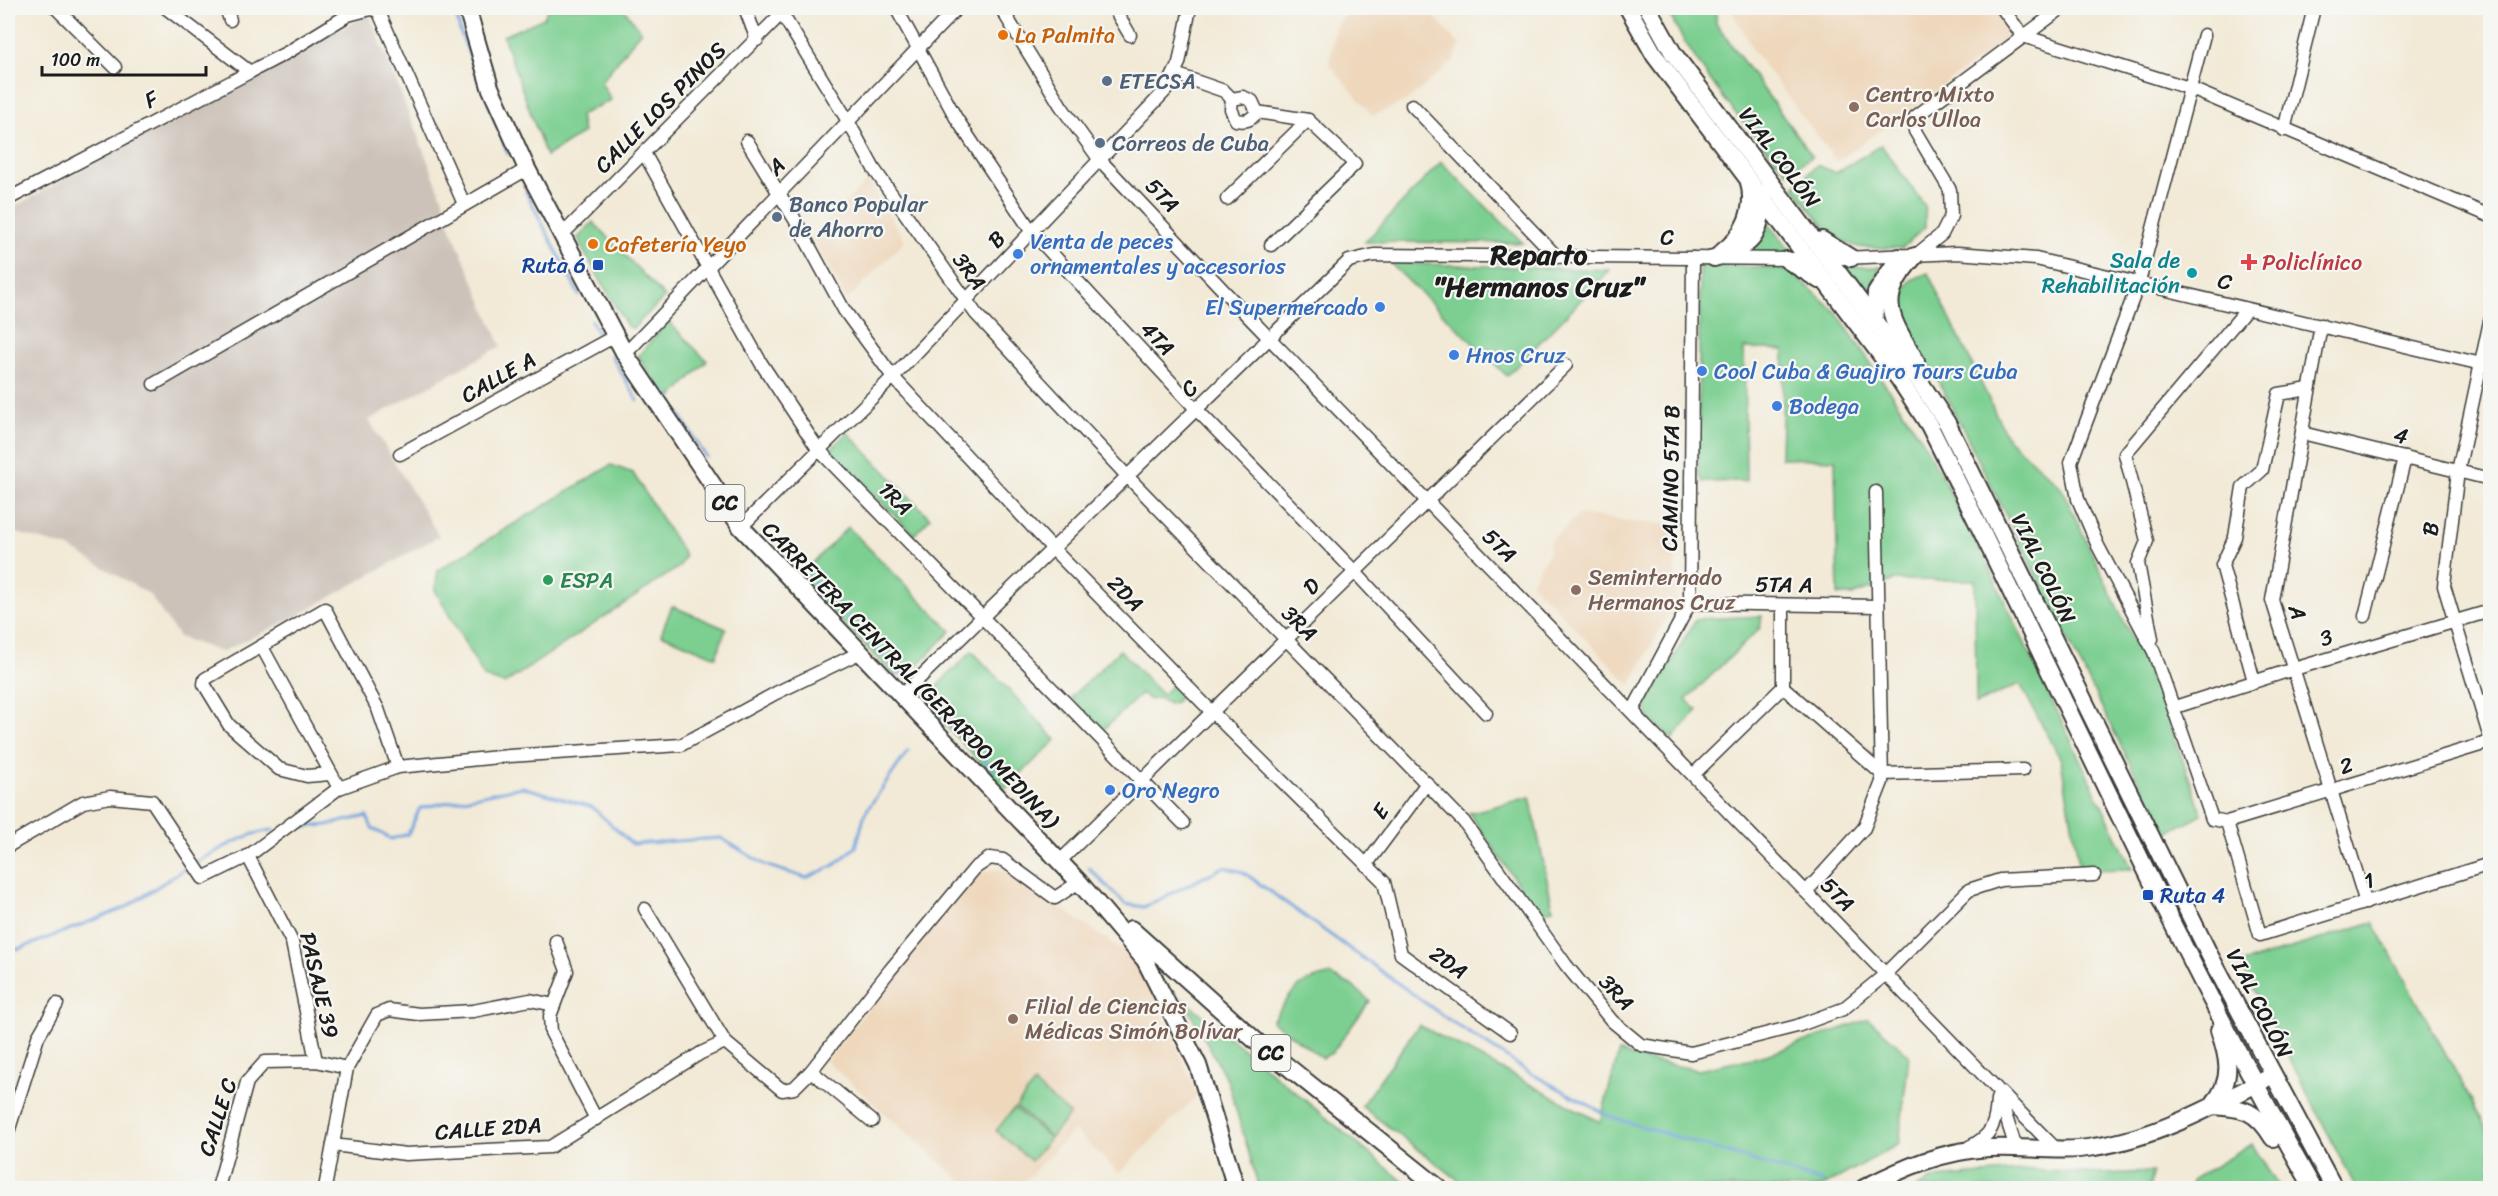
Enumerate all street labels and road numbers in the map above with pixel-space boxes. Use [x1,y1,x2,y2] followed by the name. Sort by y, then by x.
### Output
[585,32,736,183] street label: CALLE LOS PINOS
[137,79,166,120] street label: F
[1728,98,1831,217] street label: VIAL COLÓN
[757,148,795,186] street label: A
[1136,168,1190,222] street label: 5TA
[1660,218,1674,257] street label: C
[978,221,1015,258] street label: B
[942,244,997,299] street label: 3RA
[2213,261,2237,302] street label: C
[1130,311,1185,365] street label: 4TA
[453,341,543,414] street label: CALLE A
[1171,369,1208,407] street label: C
[1650,404,1691,552] street label: CAMINO 5TA B
[2389,415,2413,456] street label: 4
[869,471,923,525] street label: 1RA
[706,485,744,521] road number: CC
[2000,506,2087,631] street label: VIAL COLÓN
[752,511,1070,838] street label: CARRETERA CENTRAL (GERARDO MEDINA)
[1473,518,1527,572] street label: 5TA
[2410,520,2451,538] street label: B
[1098,565,1154,621] street label: 2DA
[1755,565,1813,604] street label: 5TA A
[1293,567,1330,605] street label: D
[1272,595,1328,651] street label: 3RA
[2276,598,2318,625] street label: A
[2315,617,2338,658] street label: 3
[2334,745,2358,786] street label: 2
[1361,793,1401,828] street label: E
[2359,860,2379,901] street label: 1
[1811,867,1865,921] street label: 5TA
[288,928,351,1042] street label: PASAJE 39
[1421,935,1476,990] street label: 2DA
[2215,941,2304,1066] street label: VIAL COLÓN
[1589,964,1644,1020] street label: 3RA
[1252,1035,1290,1071] road number: CC
[187,1073,248,1161] street label: CALLE C
[434,1105,543,1152] street label: CALLE 2DA

